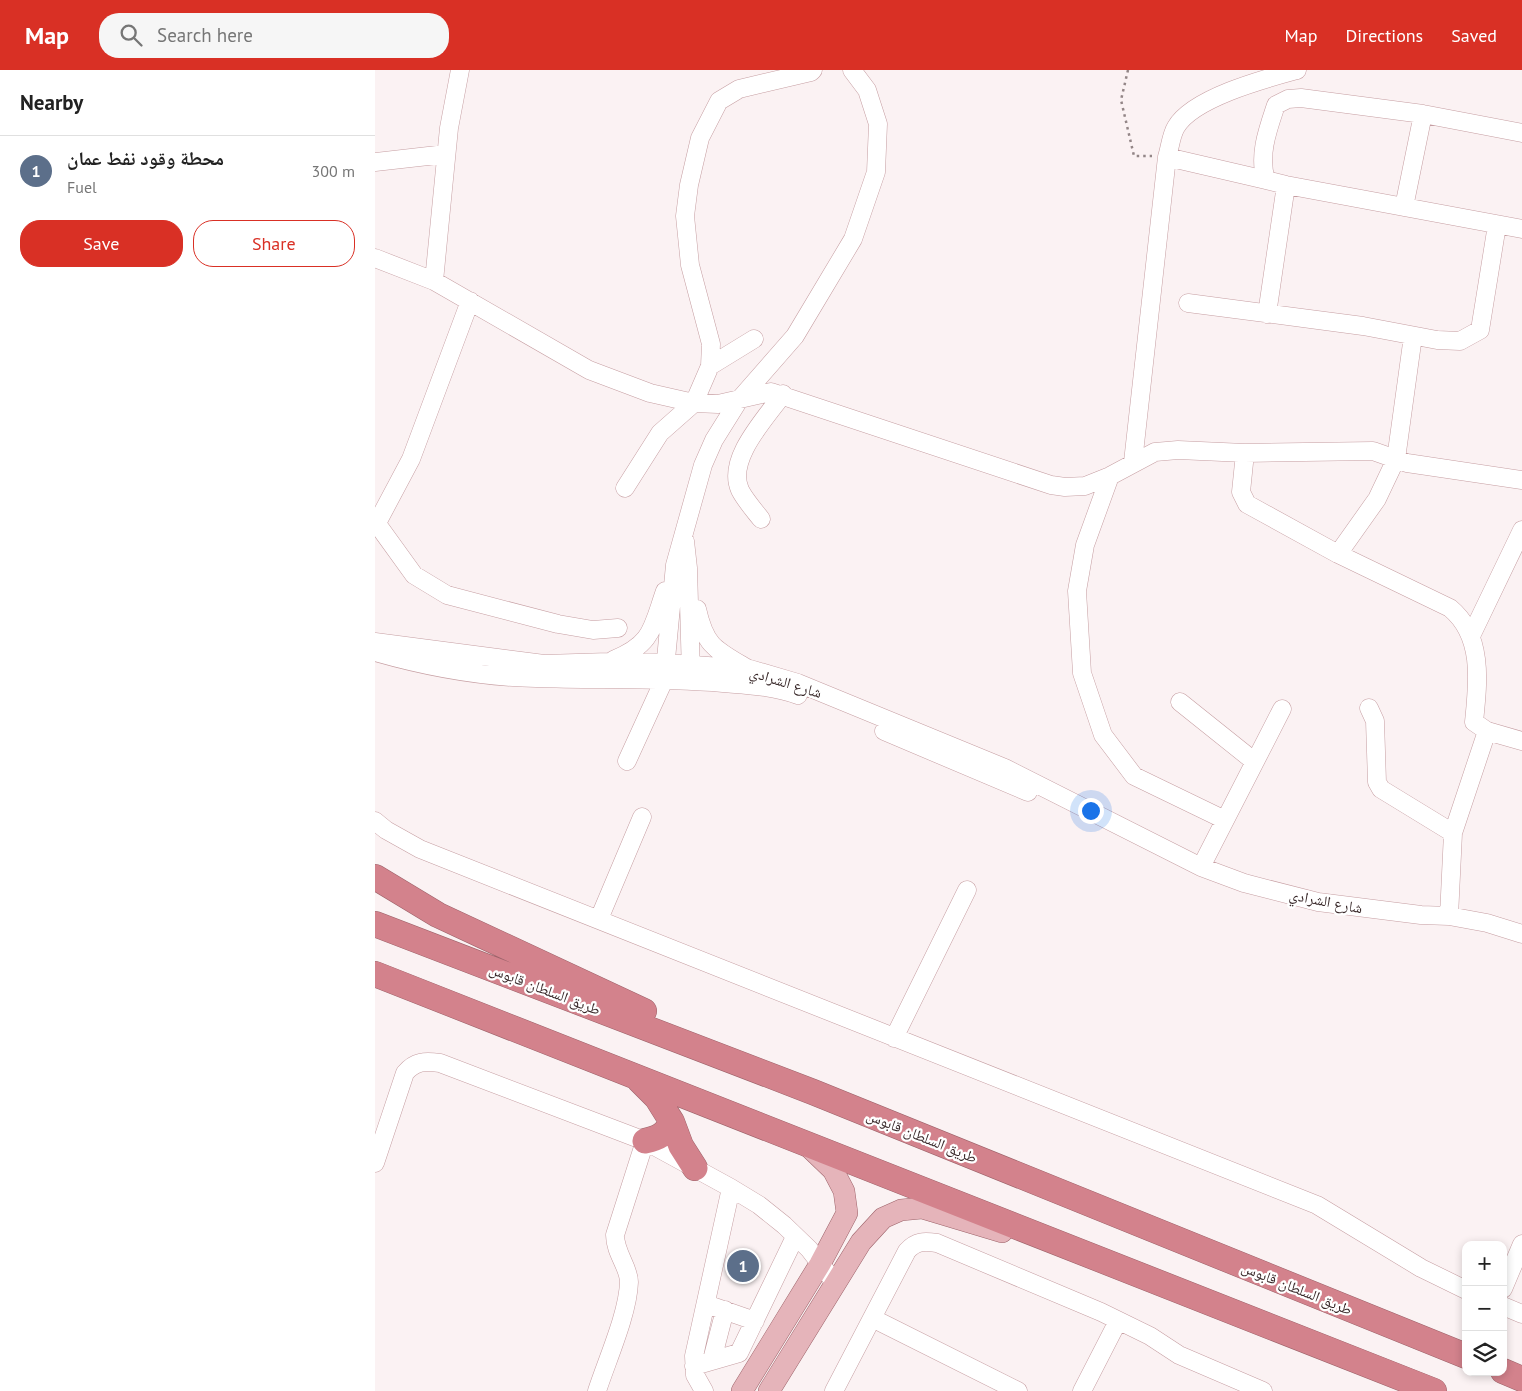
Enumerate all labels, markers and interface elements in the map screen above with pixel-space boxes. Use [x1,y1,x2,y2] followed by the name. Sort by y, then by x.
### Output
[99,13,449,58] search box
[25,20,69,51] text: Map
[117,21,145,49] icon: search
[157,23,253,47] text: Search here
[1285,24,1317,47] text: Map
[1345,24,1423,47] text: Directions
[1451,24,1497,47] text: Saved
[20,89,83,116] text: Nearby
[67,146,224,170] text: محطة وقود نفط عمان
[31,161,41,181] text: 1
[312,161,355,181] text: 300 m
[67,177,97,197] text: Fuel
[20,220,183,267] button: Save
[193,220,355,267] button: Share
[747,662,824,705] street label: شارع الشرادي
[1078,798,1104,824] your location
[1287,885,1364,920] street label: شارع الشرادي
[486,959,603,1020] street label: طريق السلطان قابوس
[864,1105,980,1168] street label: طريق السلطان قابوس
[1462,1241,1507,1376] map controls
[1462,1241,1507,1286] button: +
[727,1247,759,1285] pin: 1
[1239,1257,1355,1320] street label: طريق السلطان قابوس
[1462,1286,1507,1331] button: −
[1462,1331,1507,1376] button: layers

